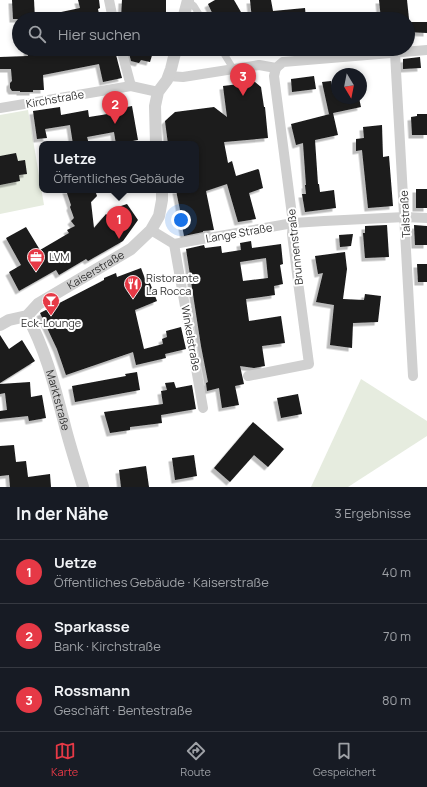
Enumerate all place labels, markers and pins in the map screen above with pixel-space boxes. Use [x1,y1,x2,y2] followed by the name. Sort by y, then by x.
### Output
[230,63,256,96] pin: 3
[102,91,128,124] pin: 2
[106,206,132,239] pin: 1
[26,247,46,272] office icon: LVM
[49,249,70,264] place label: LVM
[146,270,200,298] place label: Ristorante La Rocca
[123,274,143,299] restaurant icon: Ristorante La Rocca
[41,291,61,316] bar icon: Eck-Lounge
[21,315,82,330] place label: Eck-Lounge

